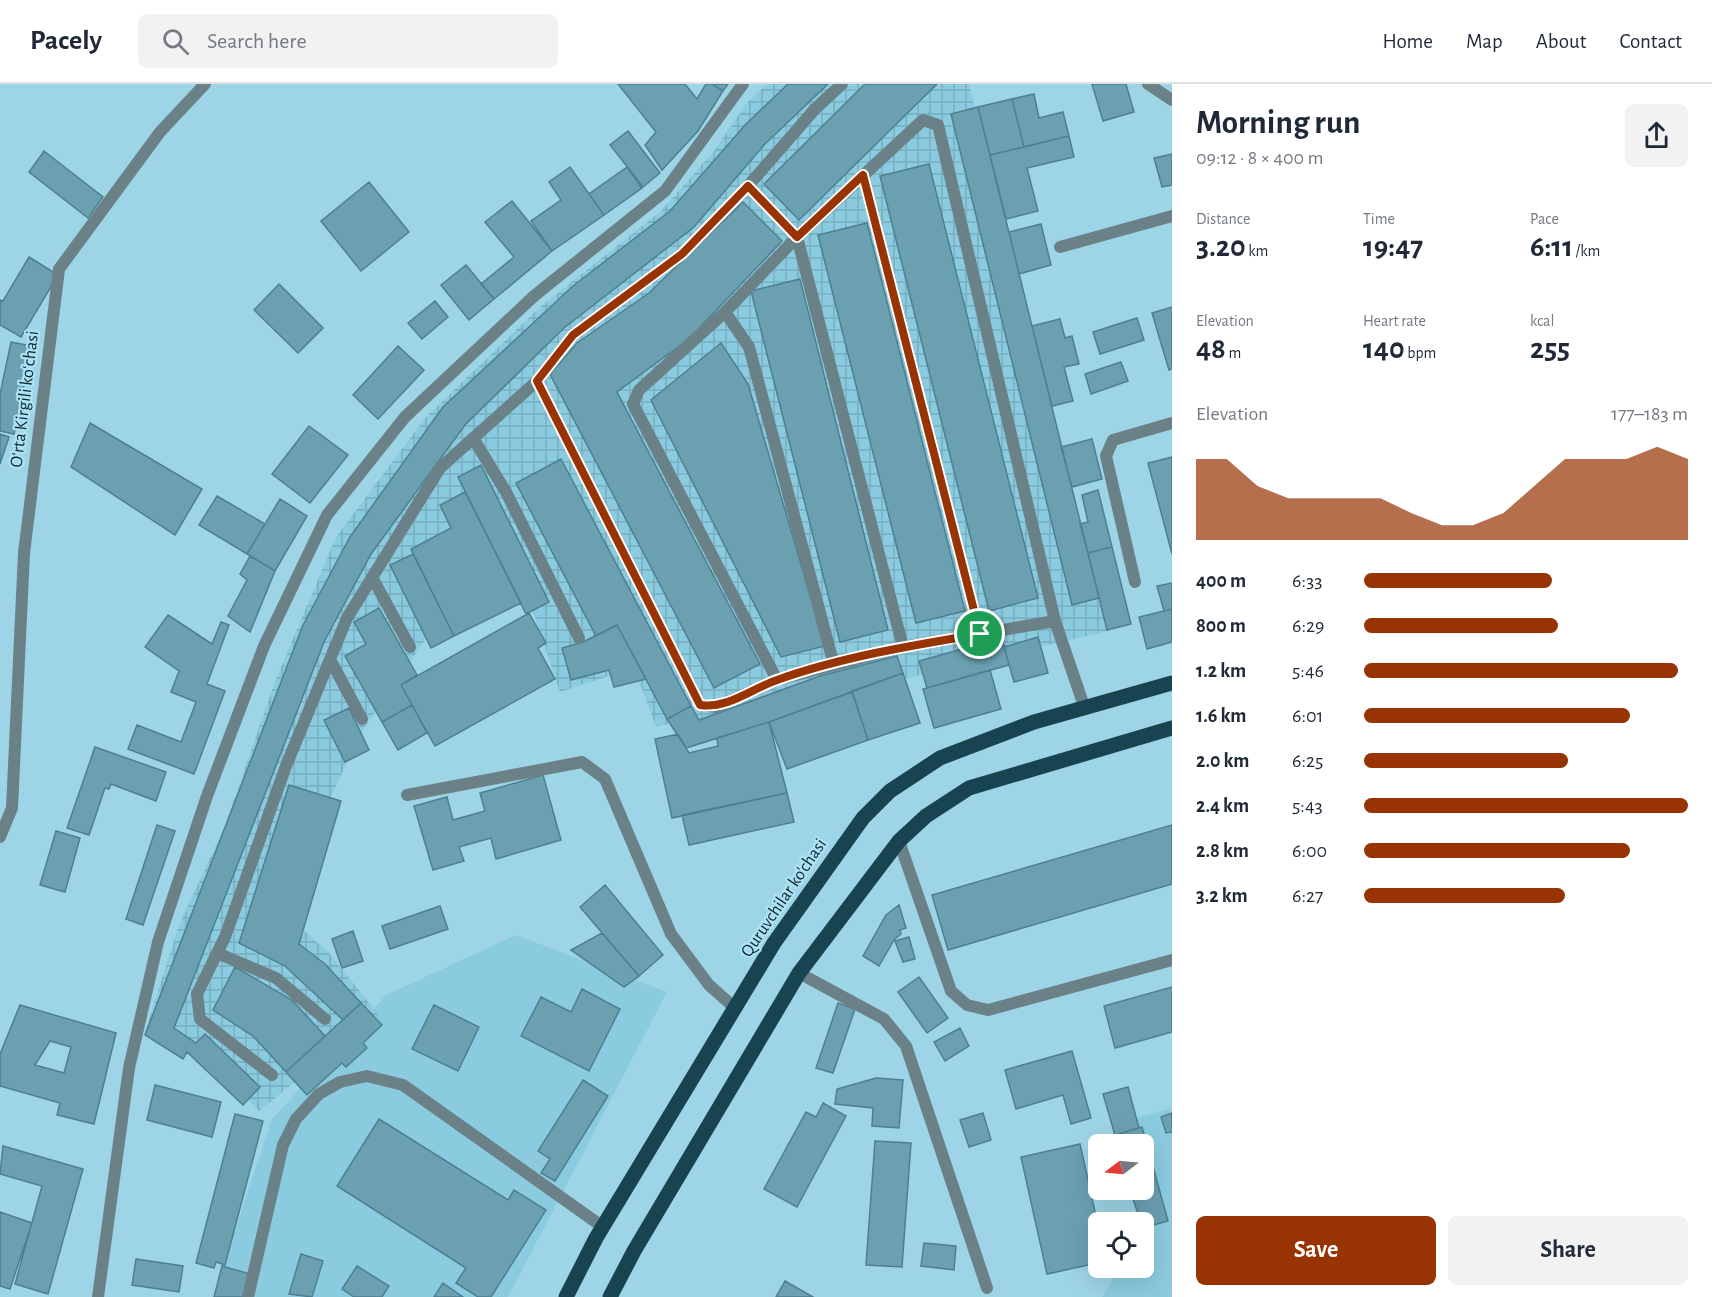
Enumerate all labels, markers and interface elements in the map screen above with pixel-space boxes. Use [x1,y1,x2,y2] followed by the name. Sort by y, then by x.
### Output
[138,14,558,68] search box
[159,25,192,58] icon: search
[30,27,102,55] text: Pacely
[207,30,307,52] text: Search here
[1382,31,1433,52] text: Home
[1466,31,1503,52] text: Map
[1536,31,1586,52] text: About
[1619,31,1682,52] text: Contact
[1625,104,1688,167] button: share
[1196,107,1360,140] text: Morning run
[1196,148,1323,168] text: 09:12 · 8 × 400 m
[1196,211,1250,227] text: Distance
[1363,211,1395,227] text: Time
[1530,211,1559,227] text: Pace
[1196,232,1246,262] text: 3.20
[1363,232,1423,262] text: 19:47
[1530,232,1573,262] text: 6:11
[1246,243,1268,259] text: km
[1573,243,1600,259] text: /km
[1196,313,1254,329] text: Elevation
[1363,313,1426,329] text: Heart rate
[1530,313,1554,329] text: kcal
[8,330,42,468] street label: Oʻrta Kirgili koʻchasi
[1196,334,1226,364] text: 48
[1363,334,1405,364] text: 140
[1530,334,1570,364] text: 255
[1226,345,1241,361] text: m
[1405,345,1436,361] text: bpm
[1196,404,1268,424] text: Elevation
[1611,404,1688,424] text: 177–183 m
[1196,571,1246,591] text: 400 m
[1292,571,1322,591] text: 6:33
[954,608,1005,659] pin
[1196,616,1246,636] text: 800 m
[1292,616,1324,636] text: 6:29
[963,617,996,650] icon: arrive
[1196,661,1246,681] text: 1.2 km
[1292,661,1324,681] text: 5:46
[1196,706,1247,726] text: 1.6 km
[1292,706,1323,726] text: 6:01
[1196,751,1249,771] text: 2.0 km
[1292,751,1323,771] text: 6:25
[1196,796,1249,816] text: 2.4 km
[1292,796,1323,816] text: 5:43
[738,836,830,960] street label: Quruvchilar ko'chasi
[1196,841,1249,861] text: 2.8 km
[1292,841,1327,861] text: 6:00
[1196,886,1248,906] text: 3.2 km
[1292,886,1323,906] text: 6:27
[1088,1134,1154,1200] north arrow
[1088,1134,1154,1278] map controls
[1088,1212,1154,1278] button: locate
[1196,1216,1436,1285] button: Save
[1448,1216,1688,1285] button: Share

